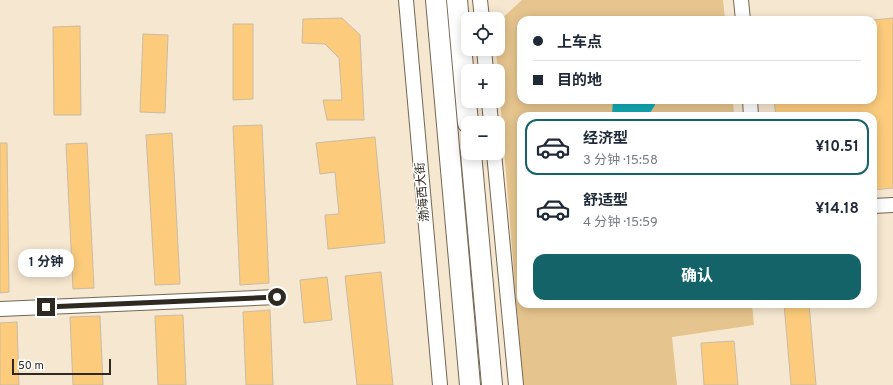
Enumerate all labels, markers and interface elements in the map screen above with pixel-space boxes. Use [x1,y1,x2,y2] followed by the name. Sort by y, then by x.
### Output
[461,12,505,160] map controls
[461,12,505,56] button: locate
[557,34,602,53] text: 上车点
[461,64,505,108] button: +
[557,72,602,91] text: 目的地
[461,116,505,160] button: −
[535,129,571,165] icon: car
[583,130,628,149] text: 经济型
[815,138,859,157] text: ¥10.51
[583,153,658,169] text: 3 分钟 · 15:58
[412,161,434,223] street label: 渤海西大街
[535,191,571,227] icon: car
[583,192,628,211] text: 舒适型
[815,200,859,219] text: ¥14.18
[583,215,658,231] text: 4 分钟 · 15:59
[18,249,74,277] callout: 1 分钟
[533,254,861,300] button: 确认
[29,255,63,271] text: 1 分钟
[268,288,286,306] route start
[37,298,55,316] route end
[12,357,111,376] scale bar
[18,359,44,373] text: 50 m

